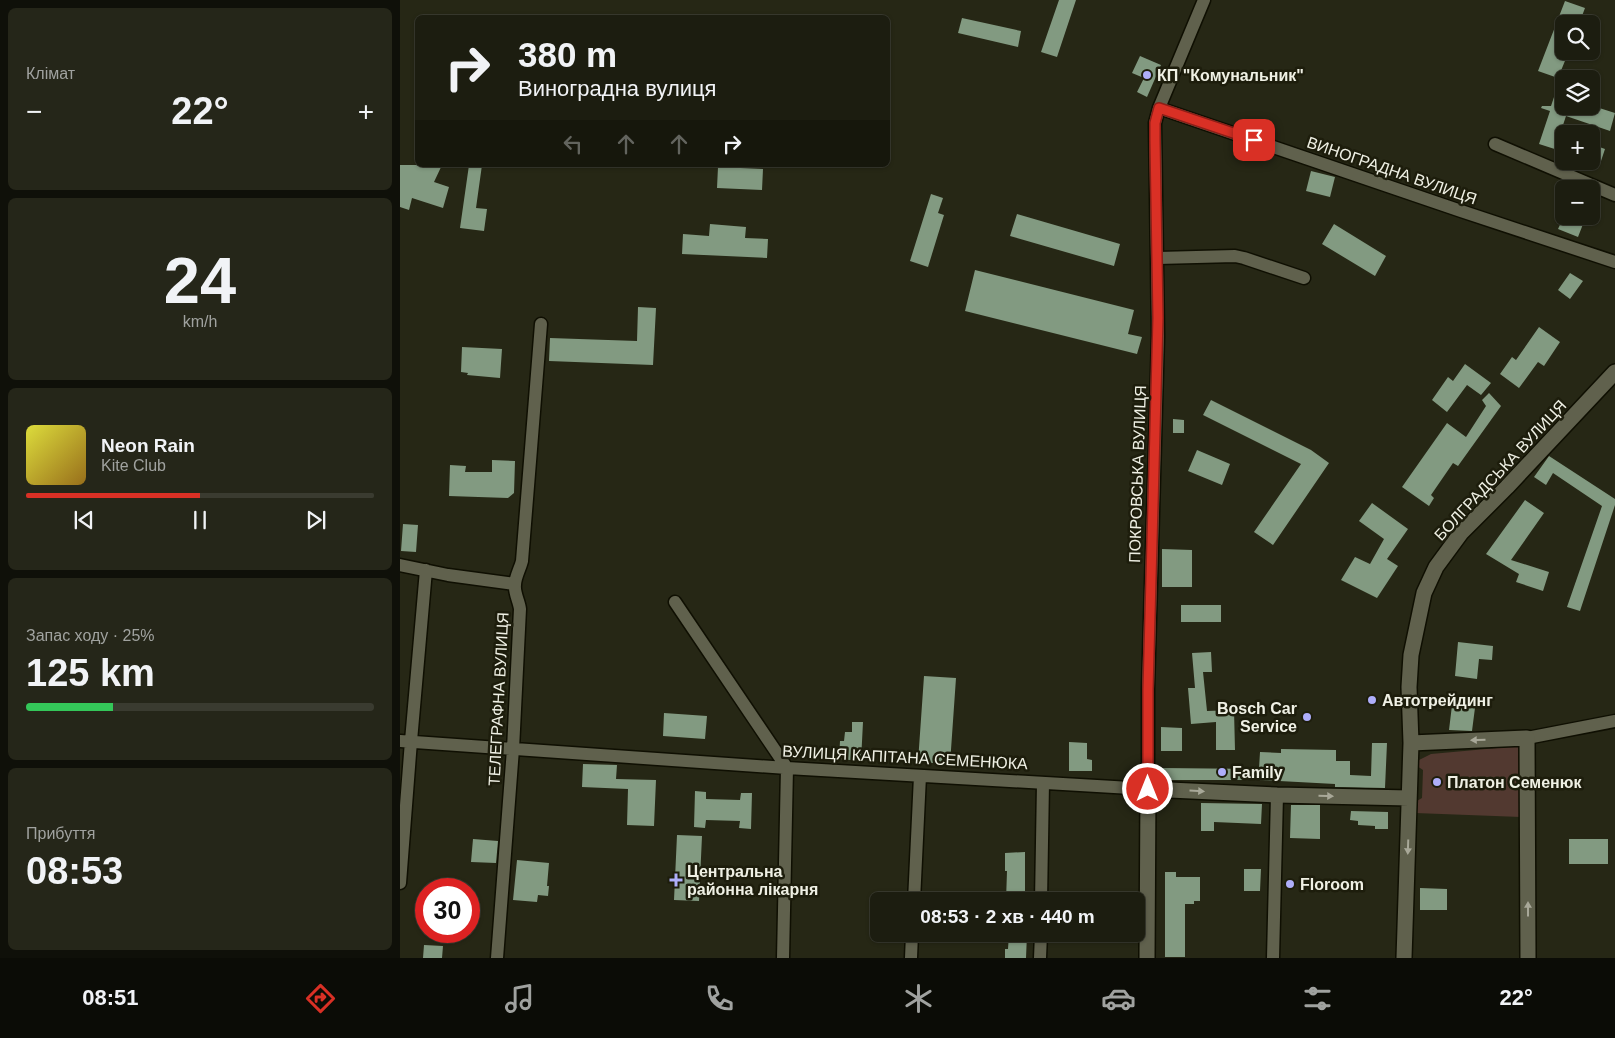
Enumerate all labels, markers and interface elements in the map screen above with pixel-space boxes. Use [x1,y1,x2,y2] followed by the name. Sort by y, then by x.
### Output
[1555,15,1600,225] map controls
[1555,15,1600,60] button: search
[435,35,500,100] icon: right
[518,35,617,74] text: 380 m
[26,65,75,82] text: Клімат
[1157,67,1304,84] place label: КП "Комунальник"
[1141,69,1153,81] marker: КП "Комунальник"
[1555,70,1600,115] button: layers
[518,76,717,101] text: Виноградна вулиця
[171,90,229,132] text: 22°
[26,96,42,127] text: −
[358,96,374,127] text: +
[1233,119,1275,161] pin
[1555,125,1600,170] button: +
[1240,126,1268,154] icon: arrive
[559,130,587,158] icon: left
[612,130,640,158] icon: ahead
[665,130,693,158] icon: ahead
[718,130,746,158] icon: right
[1305,133,1479,208] street label: ВИНОГРАДНА ВУЛИЦЯ
[1555,180,1600,225] button: −
[164,244,236,317] text: 24
[183,313,217,330] text: km/h
[1126,385,1149,563] street label: ПОКРОВСЬКА ВУЛИЦЯ
[1431,397,1570,544] street label: БОЛГРАДСЬКА ВУЛИЦЯ
[101,435,195,456] text: Neon Rain
[101,457,166,474] text: Kite Club
[70,506,98,534] icon: previous
[186,506,214,534] icon: pause
[302,506,330,534] icon: next
[485,612,512,786] street label: ТЕЛЕГРАФНА ВУЛИЦЯ
[26,627,155,644] text: Запас ходу · 25%
[26,652,155,694] text: 125 km
[1382,692,1493,709] place label: Автотрейдинг
[1366,694,1378,706] marker: Автотрейдинг
[1217,700,1297,735] place label: Bosch Car Service
[1301,711,1313,723] marker: Bosch Car Service
[1470,736,1486,744] one-way arrow
[782,743,1029,772] street label: ВУЛИЦЯ КАПІТАНА СЕМЕНЮКА
[1121,762,1173,814] position arrow
[1232,764,1283,781] place label: Family
[1216,766,1228,778] marker: Family
[1447,774,1582,791] place label: Платон Семенюк
[1431,776,1443,788] marker: Платон Семенюк
[1189,788,1205,796] one-way arrow
[1318,793,1334,801] one-way arrow
[26,825,95,842] text: Прибуття
[1403,839,1411,855] one-way arrow
[26,850,123,892] text: 08:53
[687,863,818,898] place label: Центральна районна лікарня
[669,873,683,887] marker: Центральна районна лікарня
[1300,876,1364,893] place label: Floroom
[415,878,480,943] speed limit sign: 30
[1284,878,1296,890] marker: Floroom
[1524,901,1532,917] one-way arrow
[920,906,1095,927] text: 08:53 · 2 хв · 440 m
[303,981,338,1016] icon: directions
[502,981,537,1016] icon: music
[702,981,737,1016] icon: phone
[901,981,936,1016] icon: climate
[1101,981,1136,1016] icon: car
[1300,981,1335,1016] icon: filters
[82,985,138,1010] text: 08:51
[1499,985,1533,1010] text: 22°

